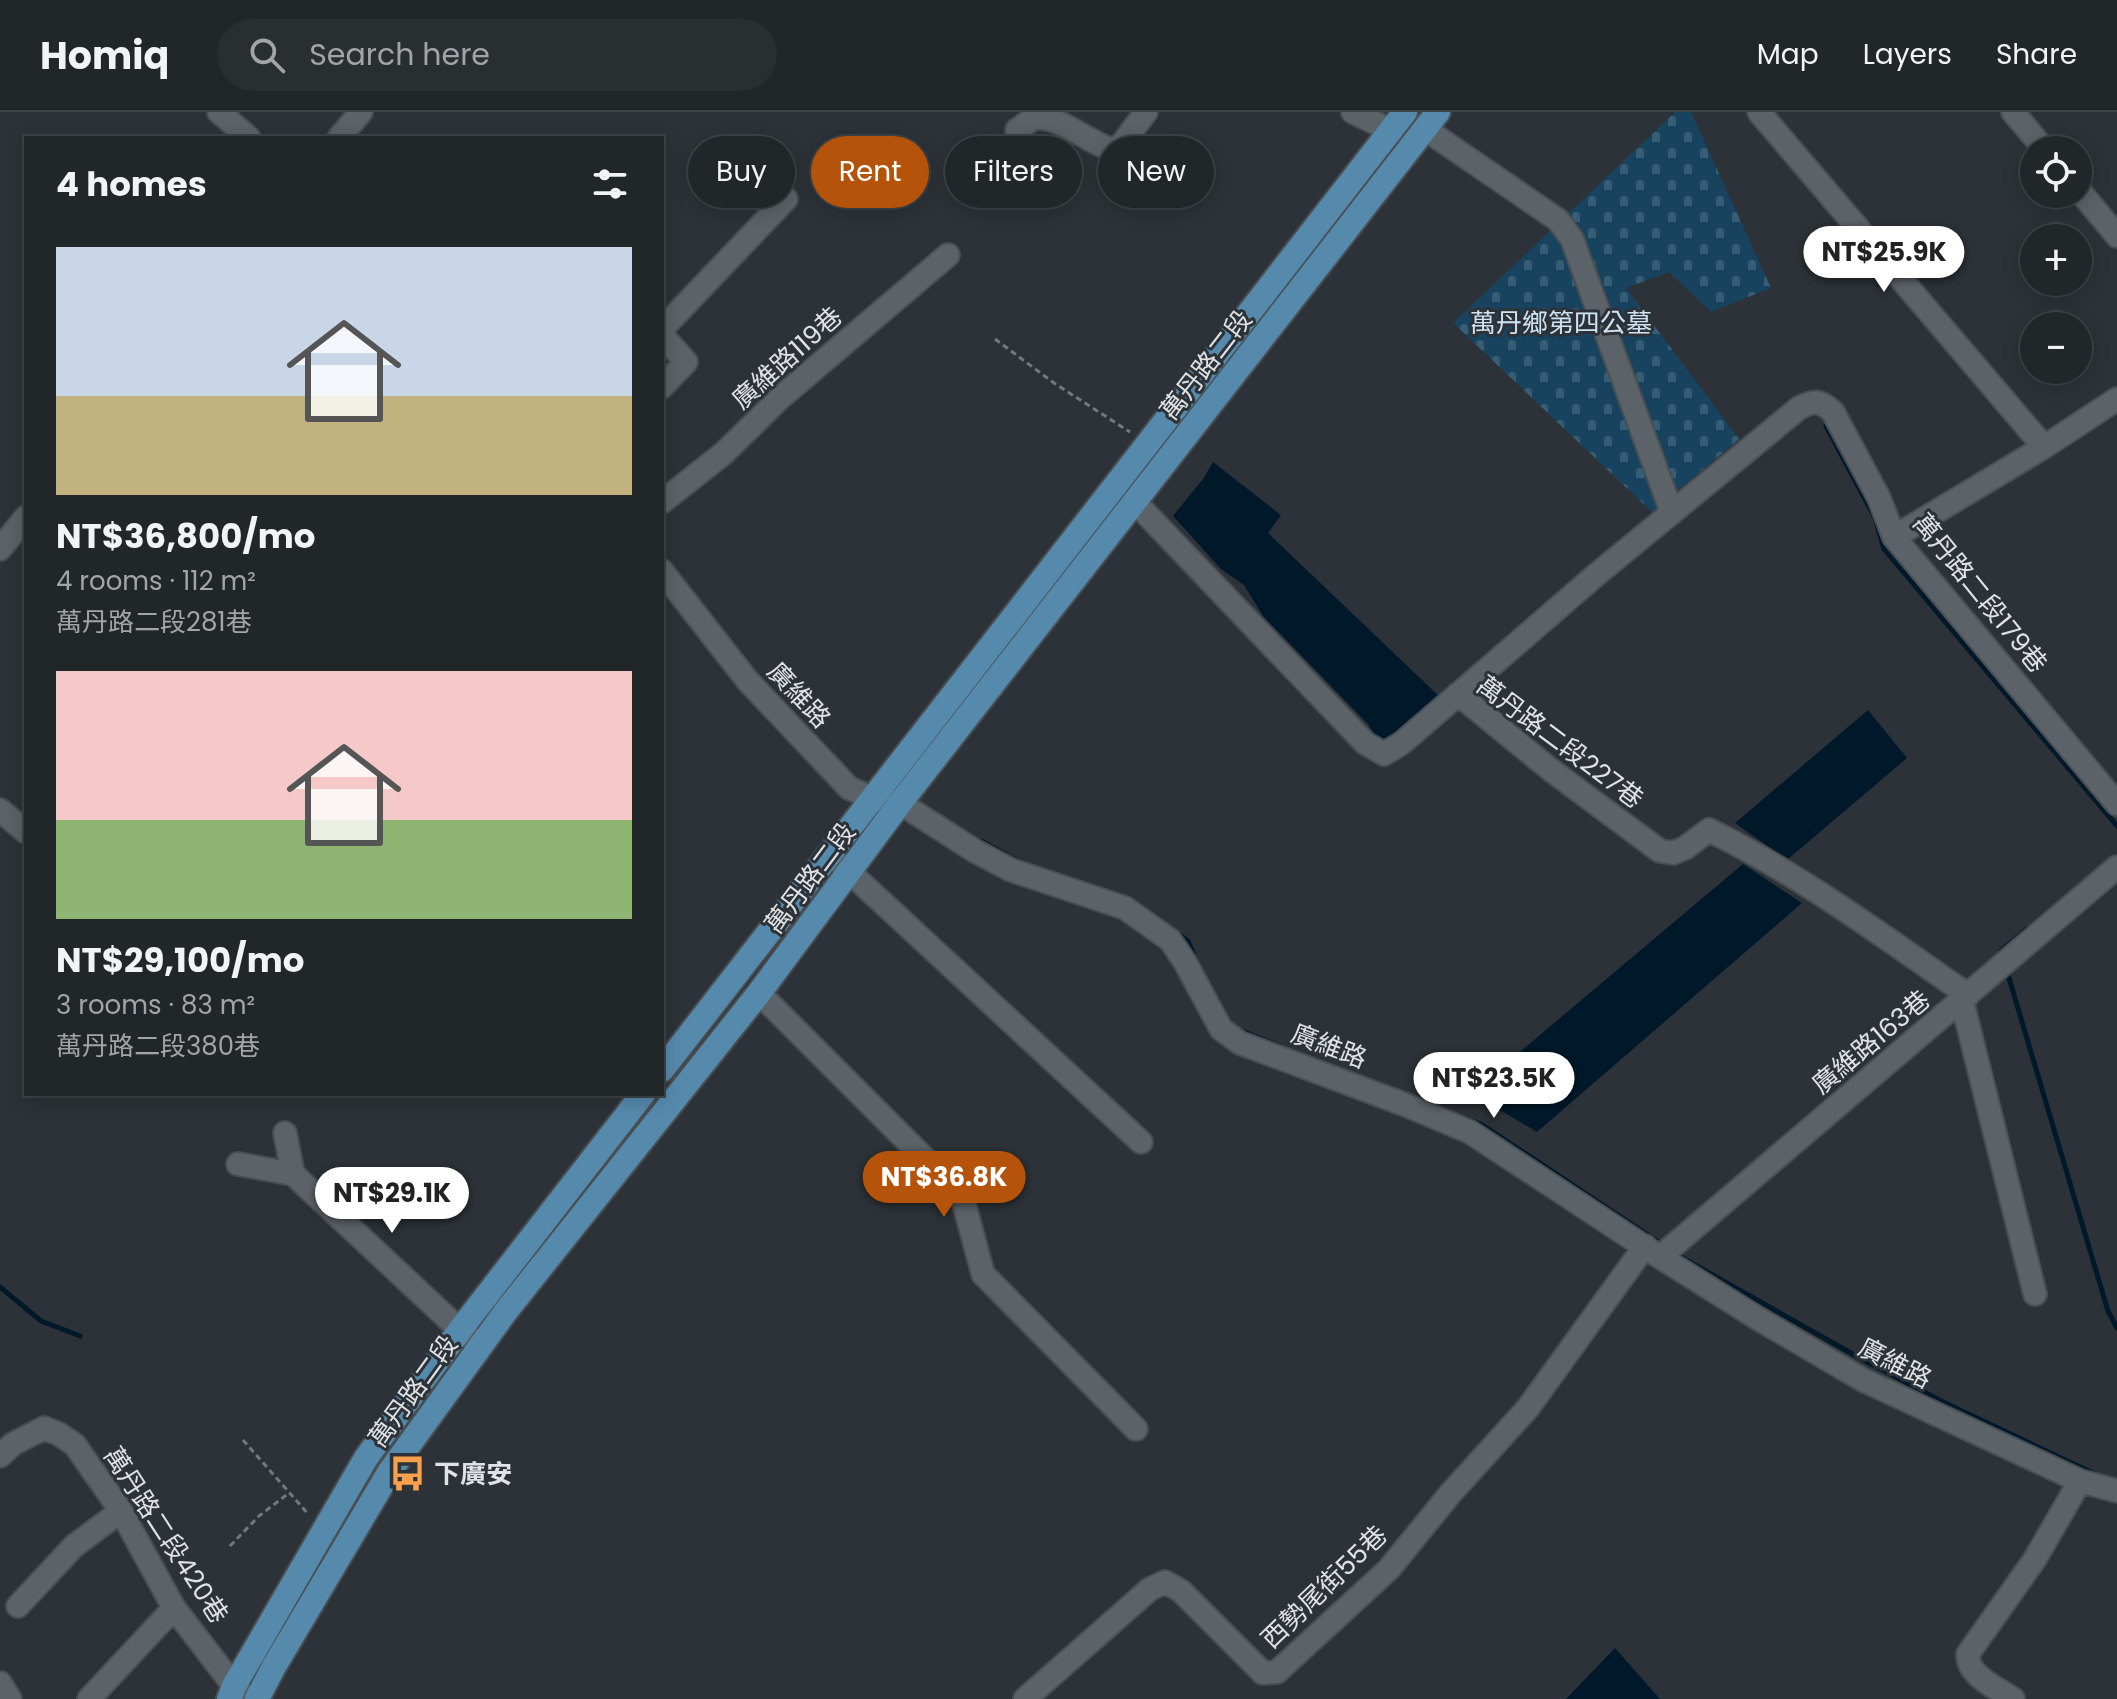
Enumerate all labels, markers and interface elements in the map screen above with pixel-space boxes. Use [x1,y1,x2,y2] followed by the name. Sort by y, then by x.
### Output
[217,19,777,91] search box
[40,29,169,82] text: Homiq
[245,33,289,77] icon: search
[309,33,490,76] text: Search here
[1757,35,1819,74] text: Map
[1863,35,1952,74] text: Layers
[1996,35,2077,74] text: Share
[688,136,795,208] chip: Buy
[811,136,929,208] chip: Rent
[945,136,1082,208] chip: Filters
[1098,136,1214,208] chip: New
[2020,136,2092,384] map controls
[2020,136,2092,208] button: locate
[56,160,207,208] text: 4 homes
[588,162,632,206] icon: filters
[2020,224,2092,296] button: +
[1801,226,1967,294] pin: NT$25.9K
[1821,234,1947,270] text: NT$25.9K
[272,299,416,443] icon: home
[724,299,850,417] street label: 廣維路119巷
[1152,303,1260,427] street label: 萬丹路二段
[1470,305,1652,341] park label: 萬丹鄉第四公墓
[2020,312,2092,384] button: −
[1905,506,2055,680] street label: 萬丹路二段179巷
[56,512,315,560] text: NT$36,800/mo
[56,563,256,599] text: 4 rooms · 112 m²
[56,604,252,640] text: 萬丹路二段281巷
[759,654,839,736] street label: 廣維路
[1469,667,1651,817] street label: 萬丹路二段227巷
[272,723,416,867] icon: home
[757,815,863,941] street label: 萬丹路二段
[56,936,304,984] text: NT$29,100/mo
[1804,982,1938,1102] street label: 廣維路163巷
[56,987,255,1023] text: 3 rooms · 83 m²
[1286,1015,1372,1077] street label: 廣維路
[56,1028,260,1064] text: 萬丹路二段380巷
[1411,1052,1577,1120] pin: NT$23.5K
[1432,1060,1556,1096] text: NT$23.5K
[861,1151,1027,1219] pin: NT$36.8K
[881,1159,1007,1195] text: NT$36.8K
[309,1167,475,1235] pin: NT$29.1K
[333,1175,451,1211] text: NT$29.1K
[360,1328,466,1454] street label: 萬丹路二段
[1852,1329,1938,1397] street label: 廣維路
[95,1440,237,1630] street label: 萬丹路二段420巷
[389,1455,427,1493] bus stop icon: 下廣安
[434,1456,512,1492] place label: 下廣安
[1253,1518,1395,1656] street label: 西勢尾街55巷

